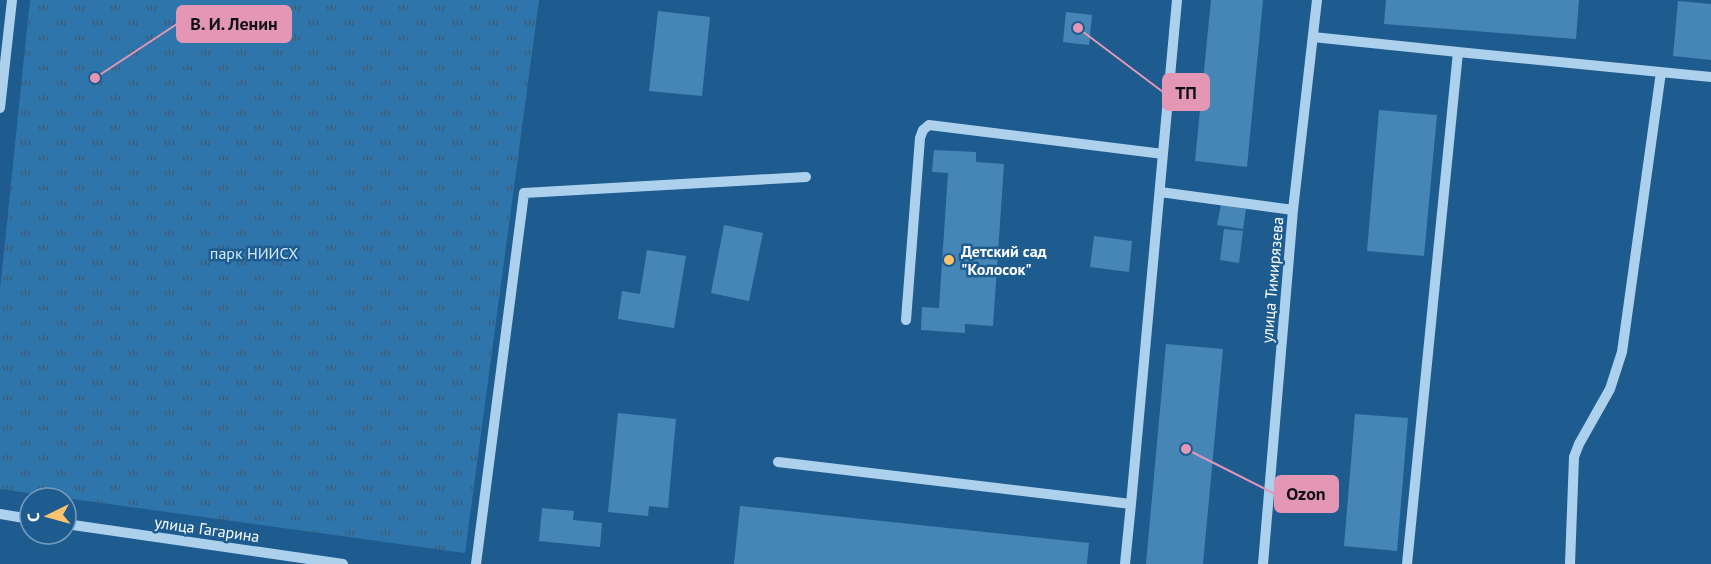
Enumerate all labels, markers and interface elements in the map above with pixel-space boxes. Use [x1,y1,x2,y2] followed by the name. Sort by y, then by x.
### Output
[177,6,291,42] callout: В. И. Ленин
[190,12,278,35] text: В. И. Ленин
[1163,74,1209,110] callout: ТП
[1175,81,1197,104] text: ТП
[1257,216,1287,344] street label: улица Тимирязева
[961,241,1047,279] place label: Детский сад "Колосок"
[210,243,298,263] park label: парк НИИСХ
[942,253,956,267] marker: Детский сад "Колосок"
[1275,476,1338,512] callout: Ozon
[1286,482,1326,505] text: Ozon
[18,486,78,546] north arrow
[23,512,43,523] text: С
[153,512,261,546] street label: улица Гагарина

